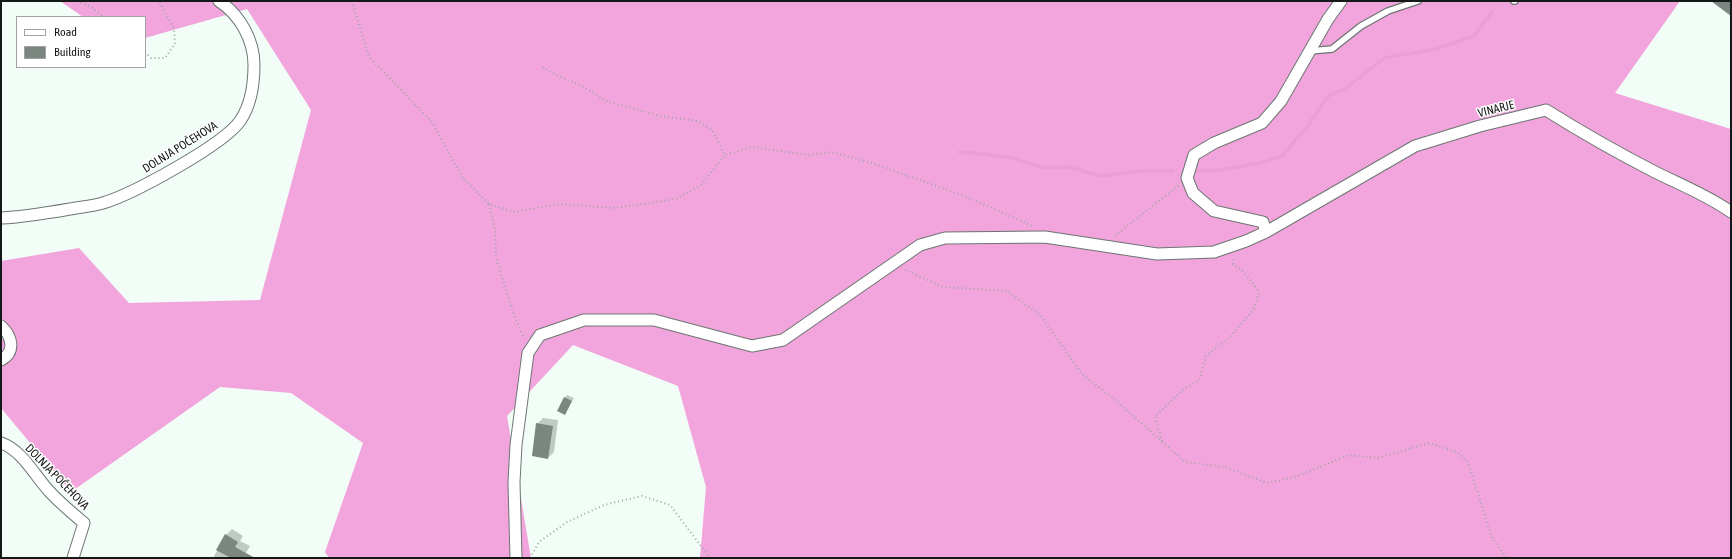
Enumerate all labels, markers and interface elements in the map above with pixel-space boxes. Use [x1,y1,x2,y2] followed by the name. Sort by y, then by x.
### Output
[16,16,146,68] legend
[54,25,77,39] text: Road
[54,45,91,59] text: Building
[1476,98,1516,120] street label: VINARJE
[140,118,220,176] street label: DOLNJA POČEHOVA
[22,441,92,513] street label: DOLNJA POČEHOVA

